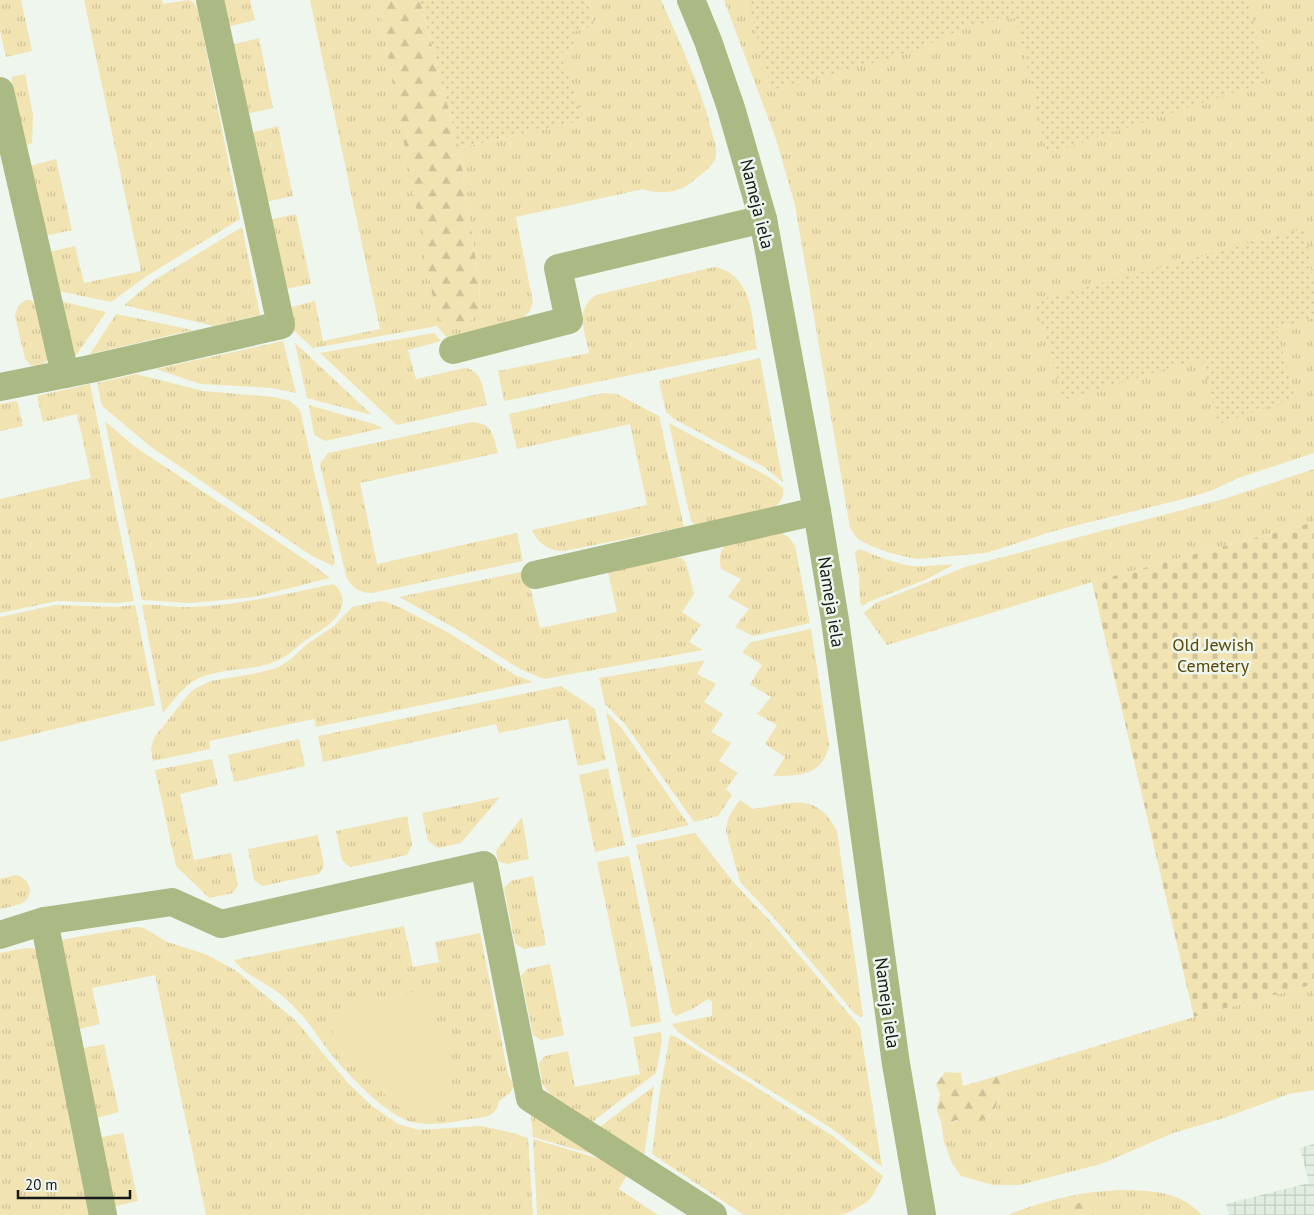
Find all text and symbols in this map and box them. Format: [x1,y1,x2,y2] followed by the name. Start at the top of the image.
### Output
[735,157,780,251] street label: Nameja iela
[813,555,850,649] street label: Nameja iela
[1172,633,1254,677] park label: Old Jewish Cemetery
[870,956,905,1050] street label: Nameja iela
[18,1168,130,1200] scale bar
[25,1175,58,1194] text: 20 m

